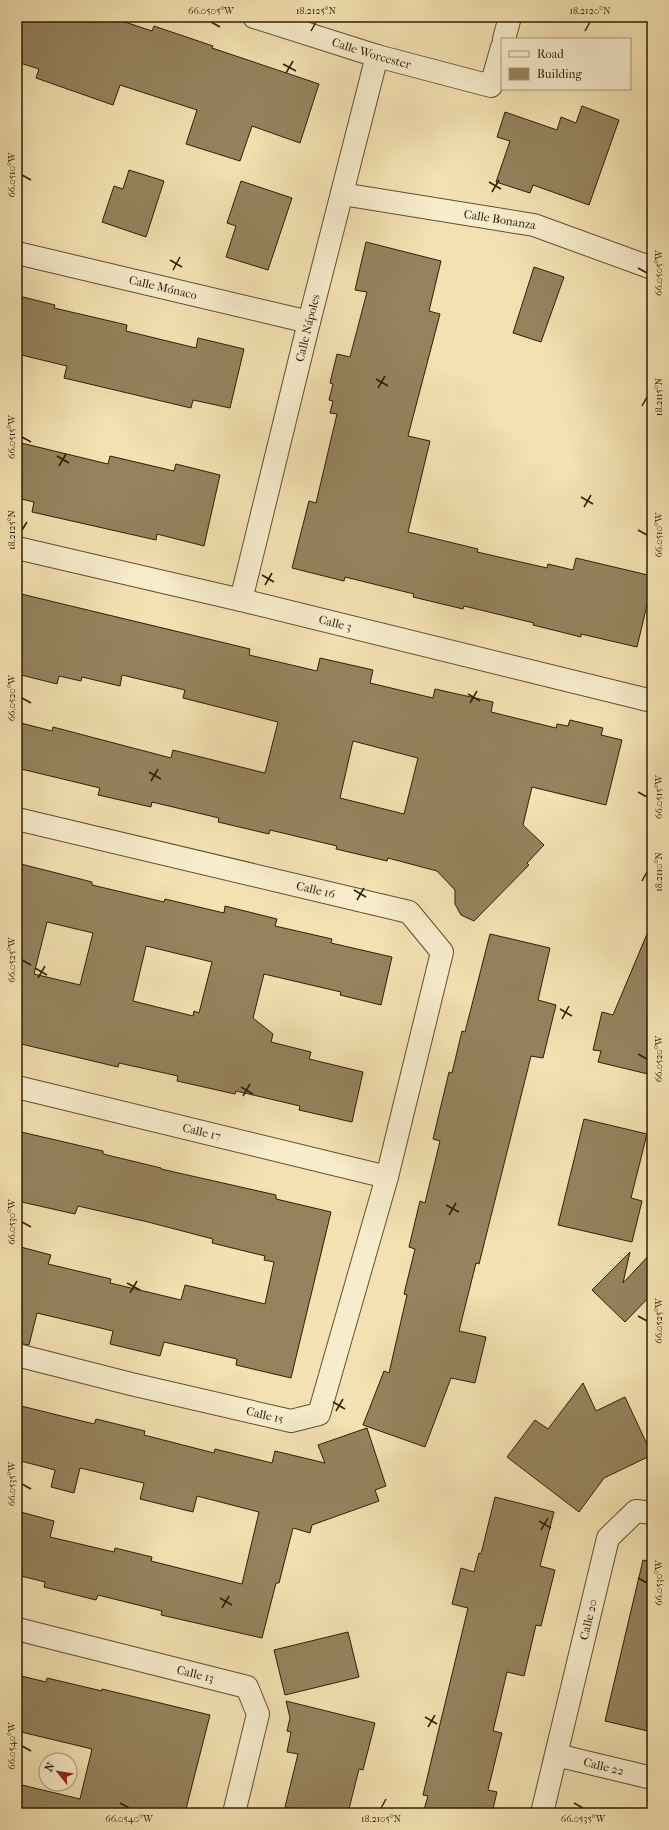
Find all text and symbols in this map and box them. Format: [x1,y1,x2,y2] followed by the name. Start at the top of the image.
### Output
[188,5,235,17] text: 66.0505°W
[296,5,336,17] text: 18.2125°N
[569,5,611,17] text: 18.2120°N
[330,35,413,72] street label: Calle Worcester
[501,38,631,90] legend
[537,47,564,61] text: Road
[537,67,582,81] text: Building
[6,151,18,198] text: 66.0510°W
[463,207,538,232] street label: Calle Bonanza
[653,249,665,296] text: 66.0505°W
[128,273,198,302] street label: Calle Mónaco
[292,292,323,363] street label: Calle Nápoles
[653,377,665,416] text: 18.2115°N
[6,414,18,459] text: 66.0515°W
[6,510,18,550] text: 18.2125°N
[653,511,665,558] text: 66.0510°W
[317,612,353,634] street label: Calle 3
[6,673,18,721] text: 66.0520°W
[653,774,665,819] text: 66.0515°W
[653,852,665,892] text: 18.2110°N
[295,878,337,901] street label: Calle 16
[6,936,18,983] text: 66.0525°W
[653,1034,665,1082] text: 66.0520°W
[181,1121,222,1143] street label: Calle 17
[6,1198,18,1245] text: 66.0530°W
[653,1297,665,1344] text: 66.0525°W
[245,1404,285,1426] street label: Calle 15
[6,1461,18,1506] text: 66.0535°W
[653,1559,665,1606] text: 66.0530°W
[577,1598,600,1641] street label: Calle 20
[175,1663,216,1685] street label: Calle 13
[6,1721,18,1770] text: 66.0540°W
[38,1752,78,1792] north arrow
[582,1755,625,1778] street label: Calle 22
[42,1760,58,1774] text: N
[105,1813,154,1825] text: 66.0540°W
[361,1813,402,1825] text: 18.2105°N
[561,1813,606,1825] text: 66.0535°W

